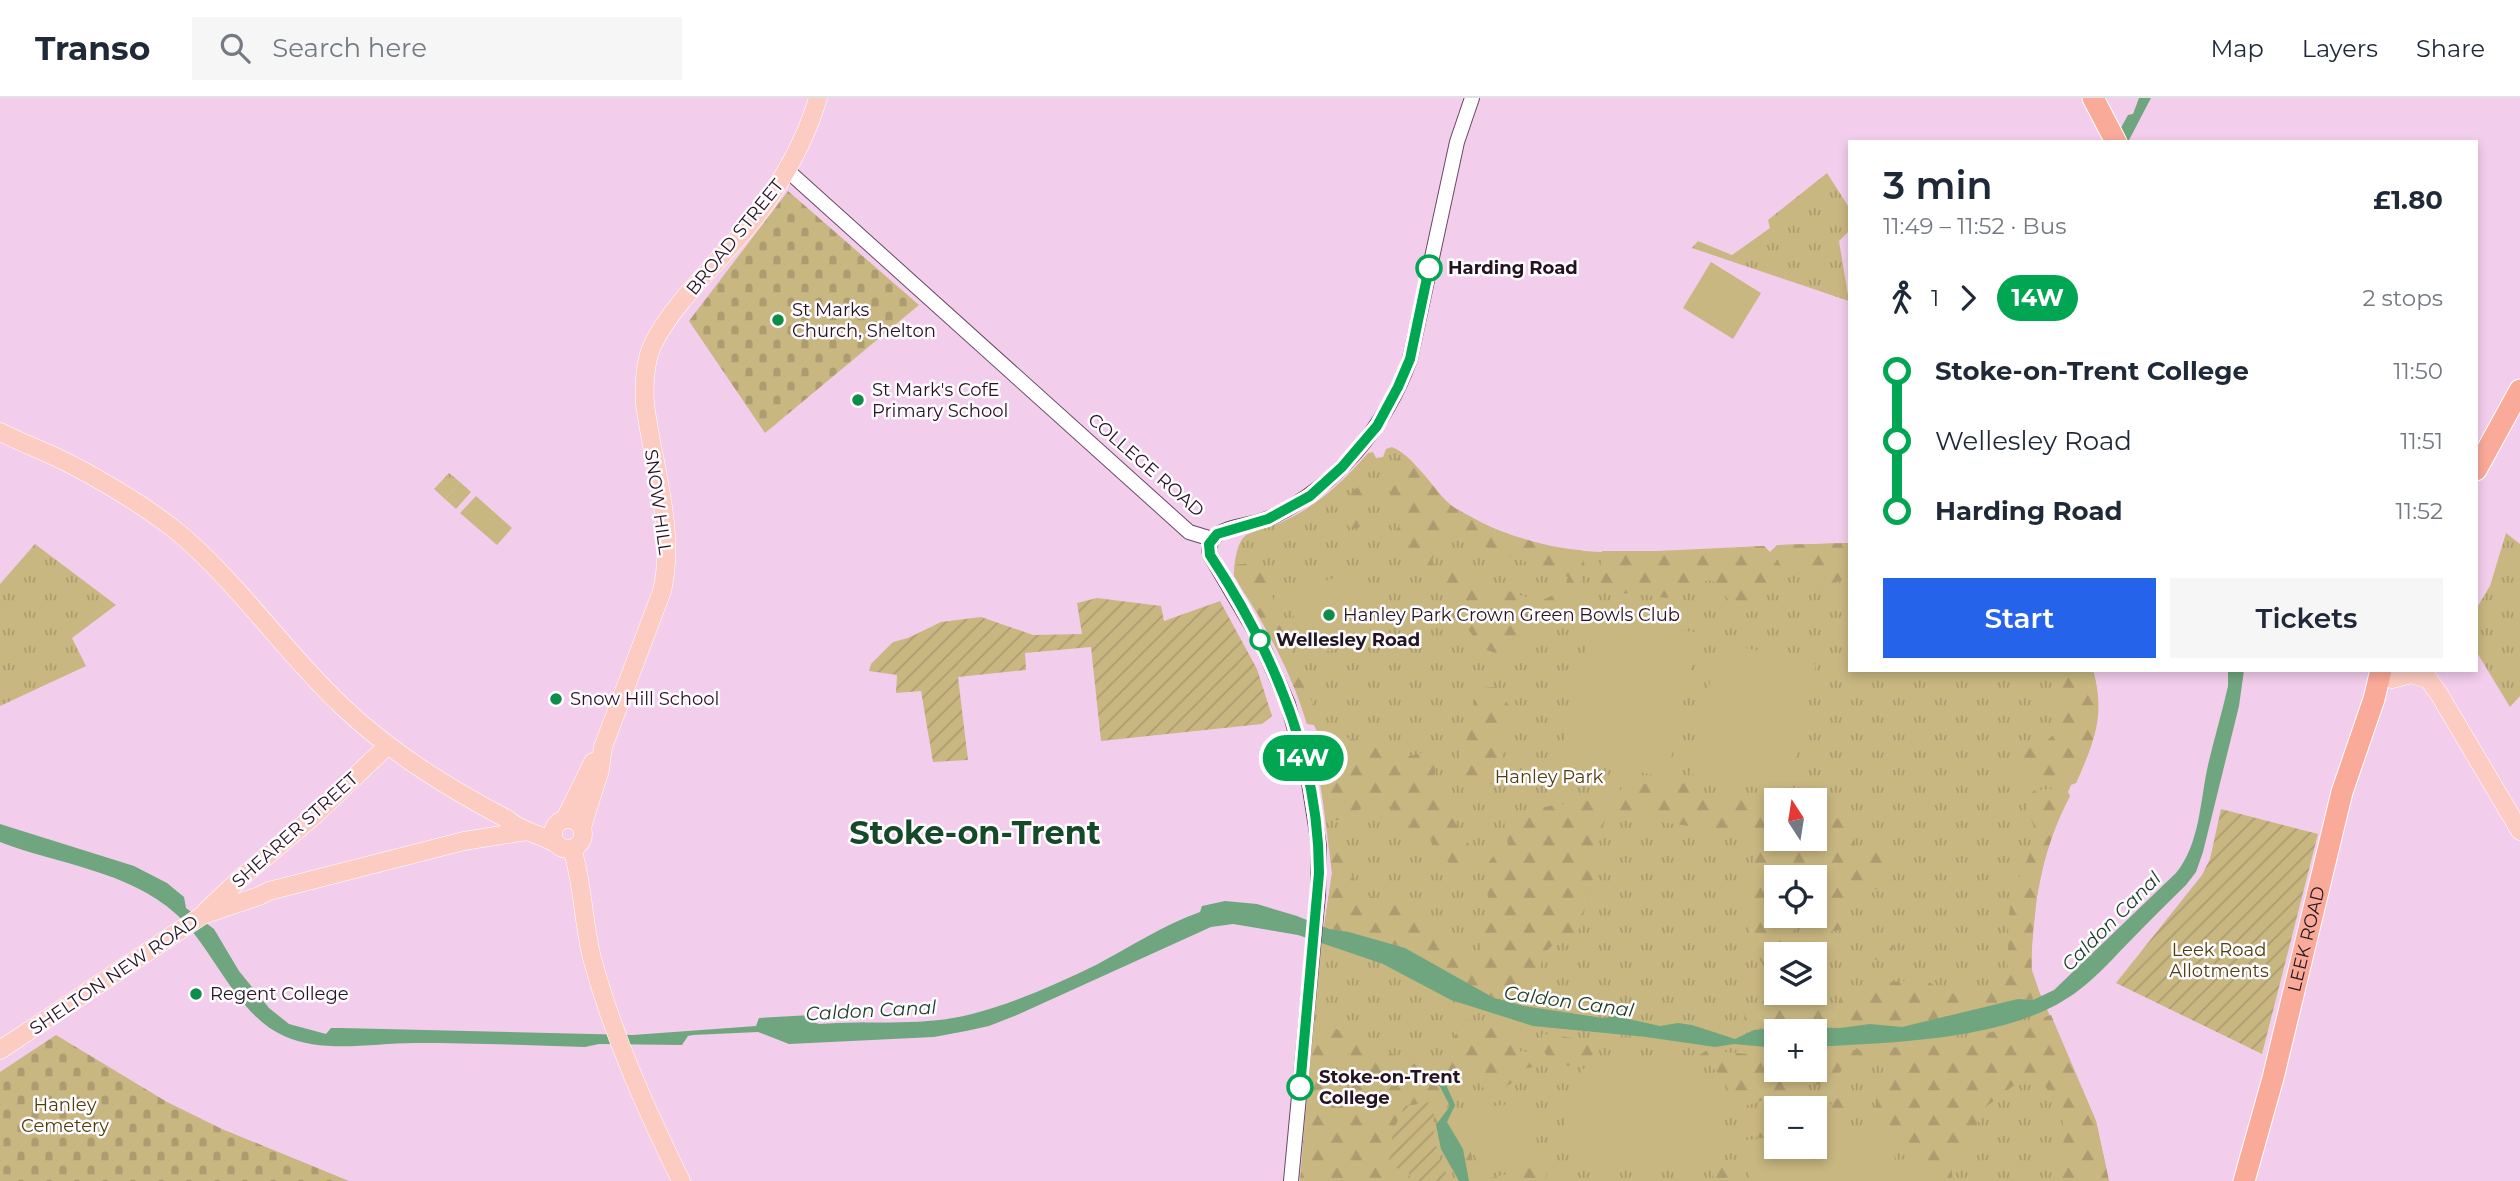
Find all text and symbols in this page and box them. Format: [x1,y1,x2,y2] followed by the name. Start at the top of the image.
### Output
[192,17,682,80] search box
[35,28,150,68] text: Transo
[216,29,254,67] icon: search
[272,32,427,64] text: Search here
[2210,34,2264,63] text: Map
[2302,34,2378,63] text: Layers
[2416,34,2485,63] text: Share
[1883,162,1993,209] text: 3 min
[682,174,789,299] street label: BROAD STREET
[2373,184,2443,216] text: £1.80
[1883,212,2066,240] text: 11:49 – 11:52 · Bus
[1416,255,1442,281] marker: Harding Road
[1448,257,1578,279] place label: Harding Road
[1883,279,1921,317] icon: walk
[1949,279,1987,317] icon: forward
[2011,283,2064,312] text: 14W
[1931,284,1939,312] text: 1
[2363,284,2443,312] text: 2 stops
[792,299,936,342] place label: St Marks Church, Shelton
[770,312,786,328] marker: St Marks Church, Shelton
[1935,355,2249,387] text: Stoke-on-Trent College
[2393,357,2443,385] text: 11:50
[872,379,1008,422] place label: St Mark's CofE Primary School
[850,392,866,408] marker: St Mark's CofE Primary School
[1083,409,1209,521] street label: COLLEGE ROAD
[1935,425,2132,457] text: Wellesley Road
[2400,427,2443,455] text: 11:51
[640,448,676,557] street label: SNOW HILL
[1935,495,2123,527] text: Harding Road
[2396,497,2443,525] text: 11:52
[1883,578,2156,658] button: Start
[2170,578,2443,658] button: Tickets
[1343,604,1680,626] place label: Hanley Park Crown Green Bowls Club
[1321,607,1337,623] marker: Hanley Park Crown Green Bowls Club
[1276,629,1420,651] place label: Wellesley Road
[1250,630,1270,650] marker: Wellesley Road
[570,688,719,710] place label: Snow Hill School
[548,691,564,707] marker: Snow Hill School
[1263,735,1343,781] line badge: 14W
[1277,743,1329,772] text: 14W
[1495,766,1604,788] park label: Hanley Park
[227,767,363,892] street label: SHEARER STREET
[1764,788,1827,850] north arrow
[1764,788,1827,1159] map controls
[849,813,1101,852] district label: Stoke-on-Trent
[1764,865,1827,928] button: locate
[2057,866,2166,976] water label: Caldon Canal
[2283,884,2330,994] street label: LEEK ROAD
[26,910,202,1040] street label: SHELTON NEW ROAD
[2169,939,2269,982] park label: Leek Road Allotments
[1764,942,1827,1005] button: layers
[1503,981,1636,1022] water label: Caldon Canal
[210,983,349,1005] place label: Regent College
[188,986,204,1002] marker: Regent College
[805,996,938,1025] water label: Caldon Canal
[1764,1019,1827,1082] button: +
[1319,1066,1461,1109] place label: Stoke-on-Trent College
[1287,1074,1313,1100] marker: Stoke-on-Trent College
[21,1094,109,1137] park label: Hanley Cemetery
[1764,1096,1827,1159] button: −

